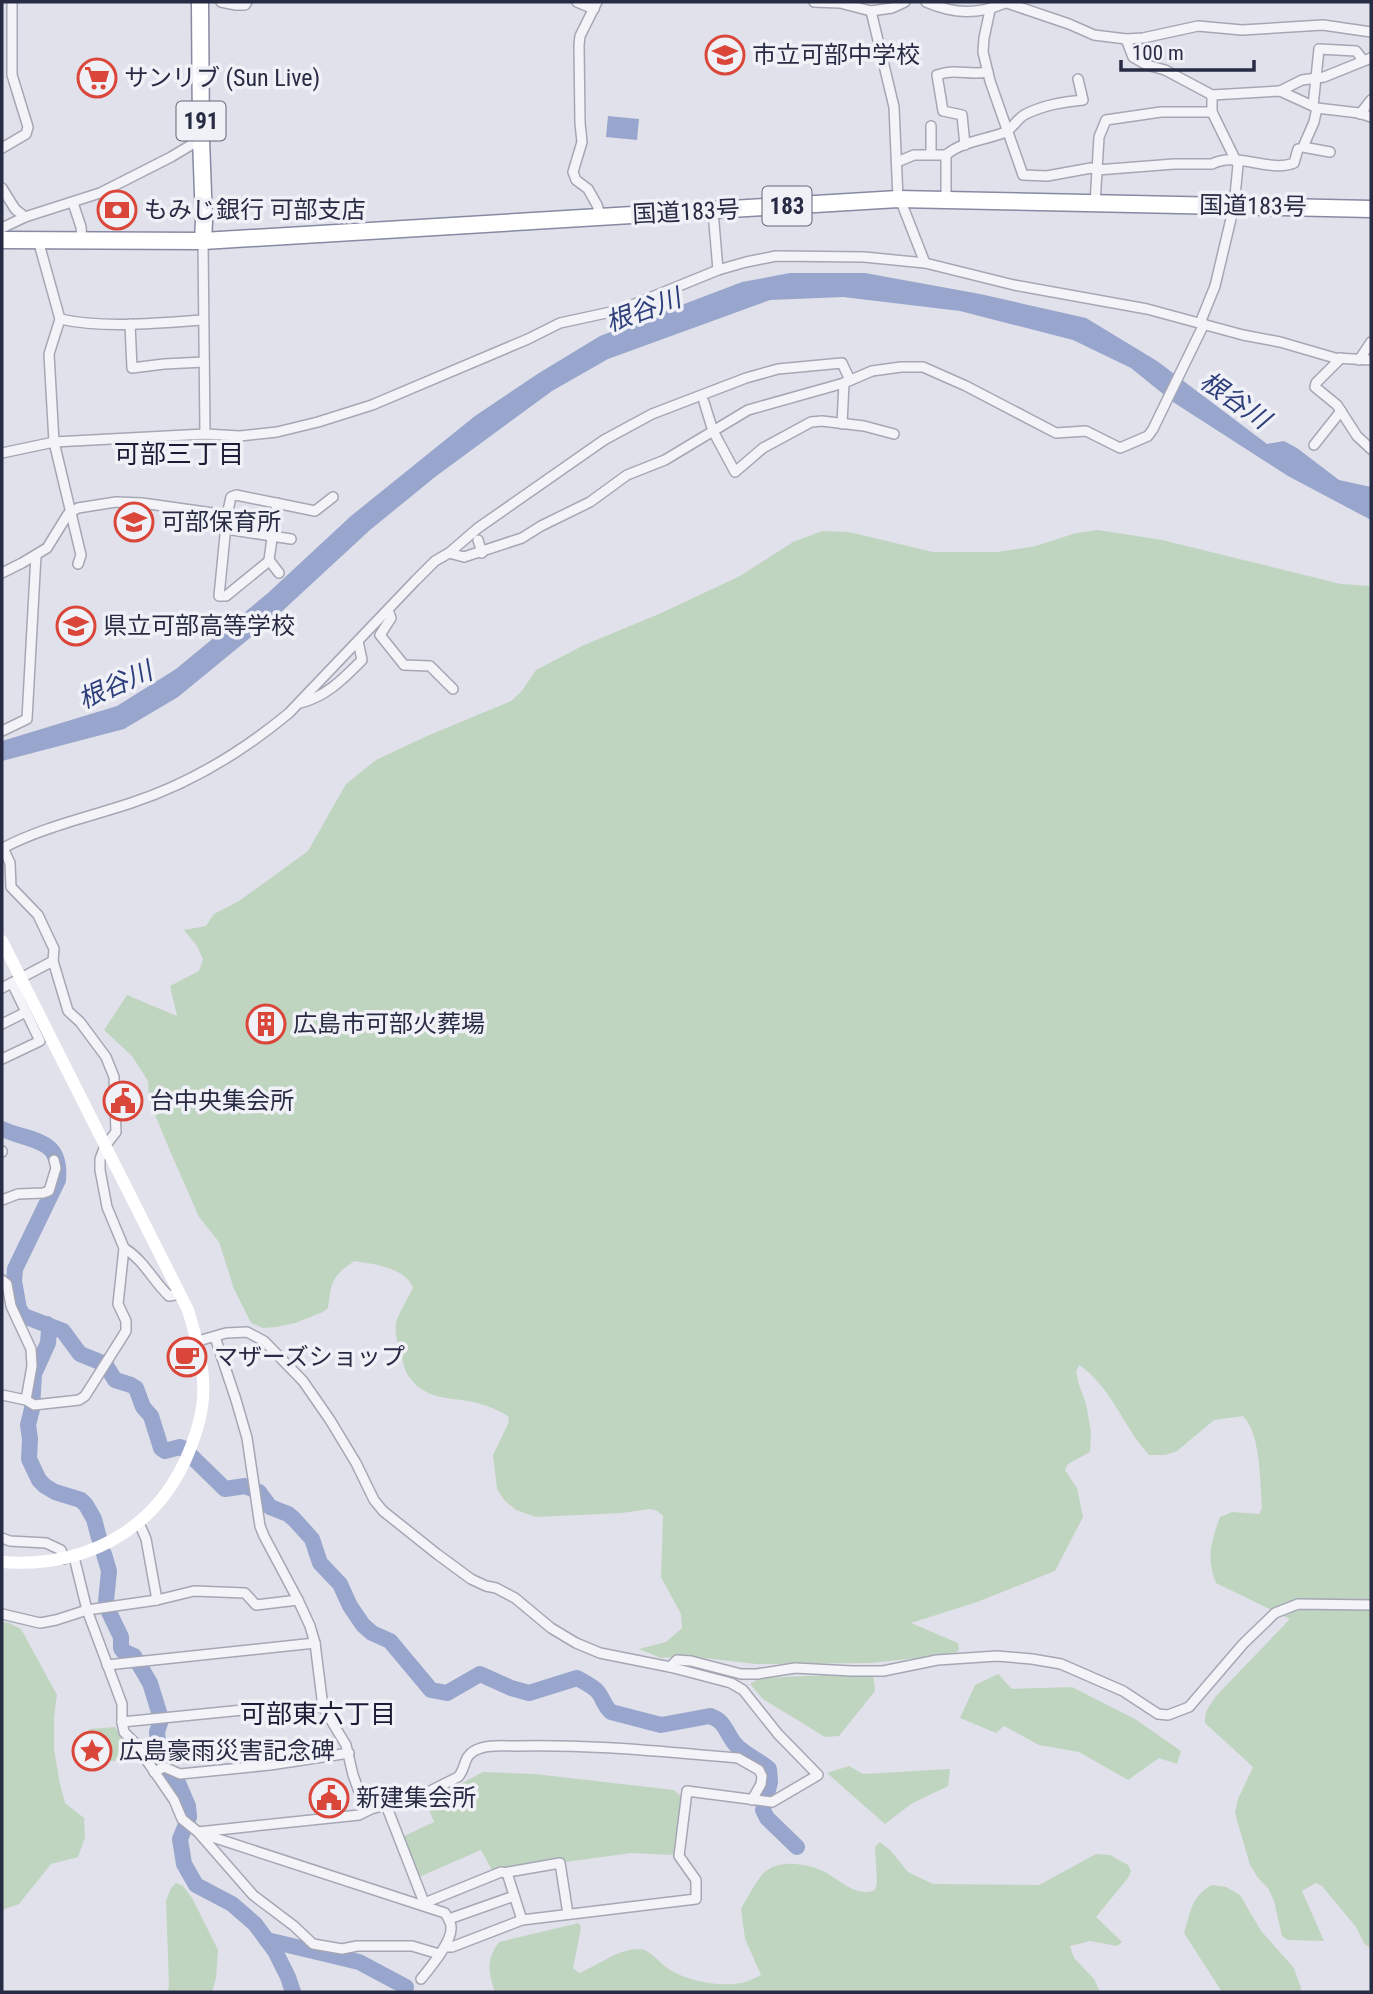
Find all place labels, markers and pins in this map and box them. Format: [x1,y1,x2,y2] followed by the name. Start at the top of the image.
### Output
[704,34,746,76] school or university icon: 市立可部中学校
[752,41,920,69] place label: 市立可部中学校
[76,57,118,99] supermarket icon: サンリブ (Sun Live)
[124,64,320,92] place label: サンリブ (Sun Live)
[96,189,138,231] bank icon: もみじ銀行 可部支店
[144,196,366,224] place label: もみじ銀行 可部支店
[113,501,155,543] school or university icon: 可部保育所
[161,508,281,536] place label: 可部保育所
[55,605,97,647] school or university icon: 県立可部高等学校
[103,612,295,640] place label: 県立可部高等学校
[245,1003,287,1045] building icon: 広島市可部火葬場
[293,1010,485,1038] place label: 広島市可部火葬場
[102,1080,144,1122] public building icon: 台中央集会所
[150,1087,294,1115] place label: 台中央集会所
[166,1336,208,1378] cafe icon: マザーズショップ
[214,1343,405,1371] place label: マザーズショップ
[71,1730,113,1772] place icon: 広島豪雨災害記念碑
[119,1737,335,1765] place label: 広島豪雨災害記念碑
[308,1777,350,1819] public building icon: 新建集会所
[356,1784,476,1812] place label: 新建集会所

